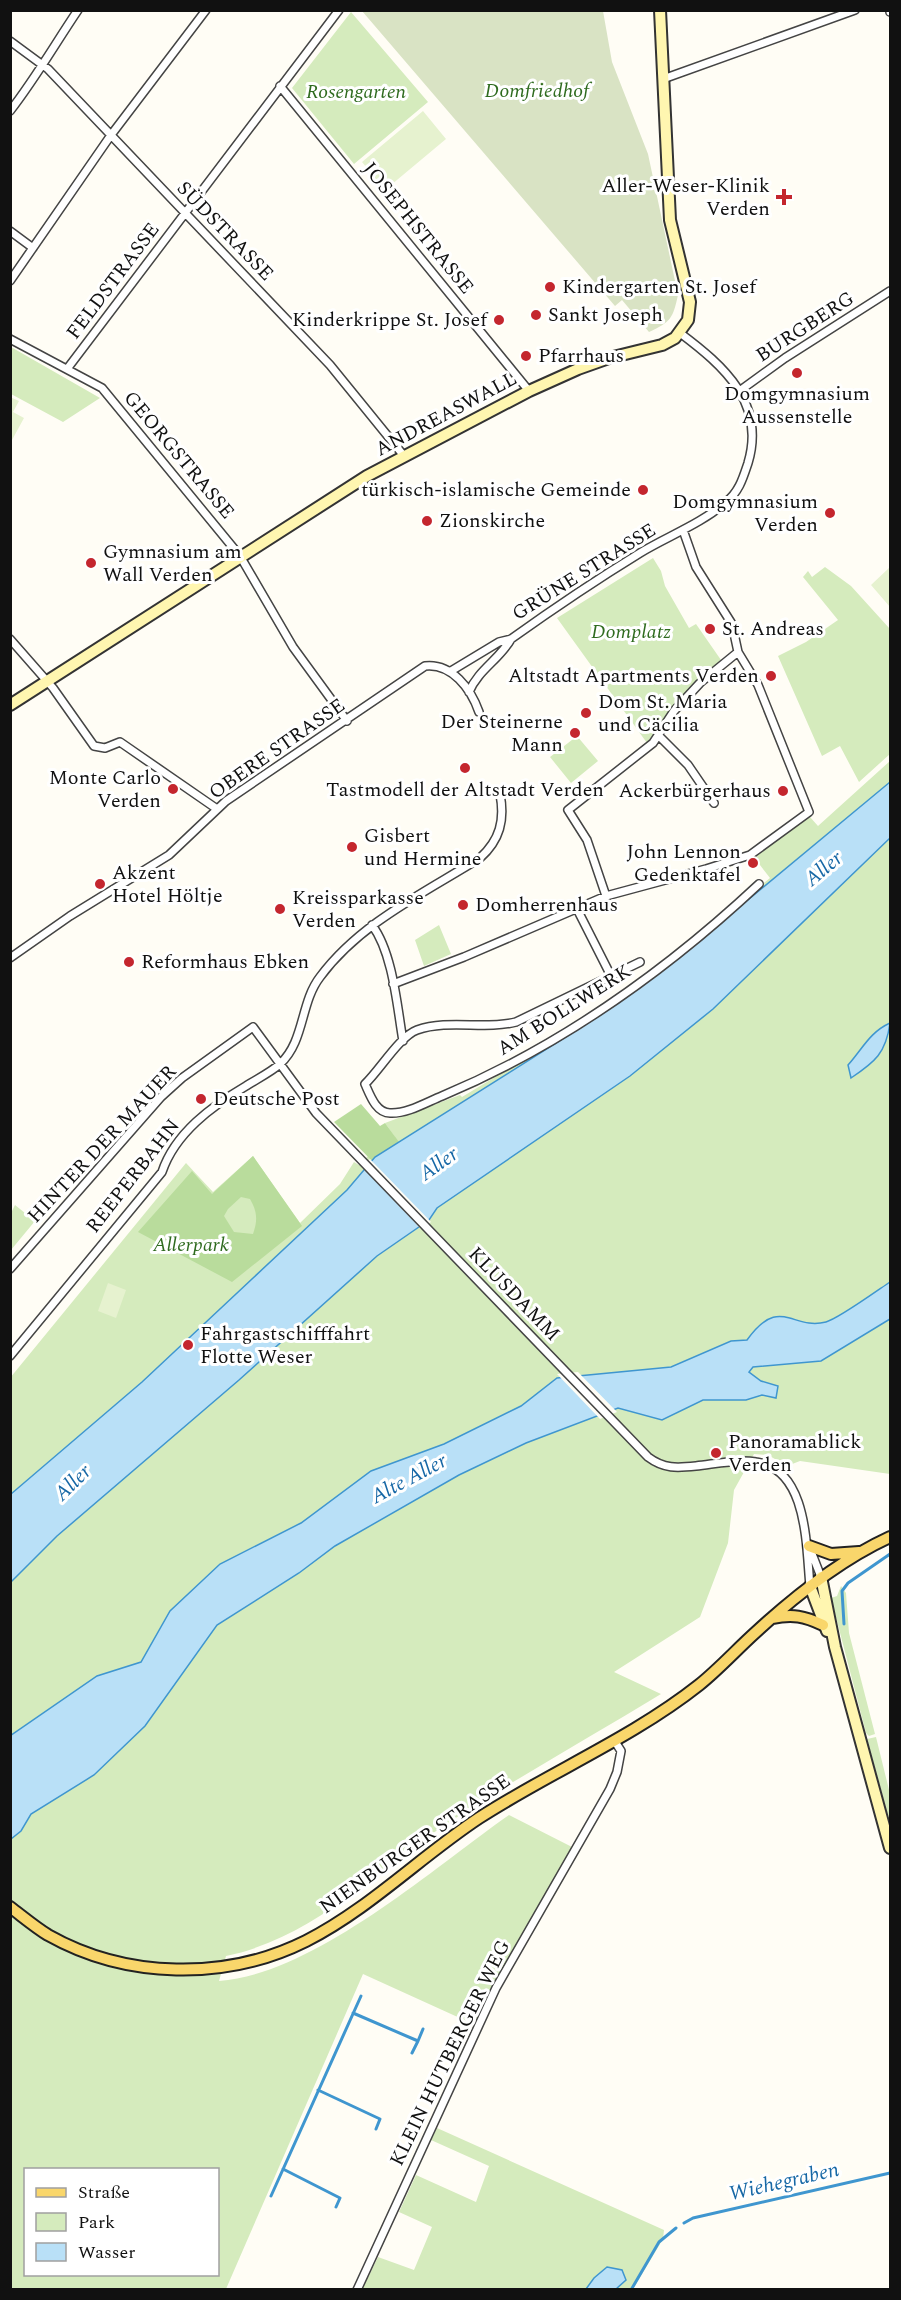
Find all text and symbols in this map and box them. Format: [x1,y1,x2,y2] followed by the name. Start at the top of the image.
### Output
[485,76,593,106] park label: Domfriedhof
[306,77,406,107] park label: Rosengarten
[355,155,481,301] street label: JOSEPHSTRASSE
[601,171,770,224] place label: Aller-Weser-Klinik Verden
[169,174,281,288] street label: SÜDSTRASSE
[775,188,793,206] marker: Aller-Weser-Klinik Verden
[59,216,167,346] street label: FELDSTRASSE
[562,272,758,302] place label: Kindergarten St. Josef
[543,280,557,294] marker: Kindergarten St. Josef
[750,284,860,370] street label: BURGBERG
[548,300,663,330] place label: Sankt Joseph
[292,305,489,335] place label: Kinderkrippe St. Josef
[529,308,543,322] marker: Sankt Joseph
[492,313,506,327] marker: Kinderkrippe St. Josef
[538,341,624,371] place label: Pfarrhaus
[519,349,533,363] marker: Pfarrhaus
[370,364,522,464] street label: ANDREASWALL
[790,366,804,380] marker: Domgymnasium Aussenstelle
[724,379,870,432] place label: Domgymnasium Aussenstelle
[116,384,242,526] street label: GEORGSTRASSE
[361,475,631,505] place label: türkisch-islamische Gemeinde
[636,483,650,497] marker: türkisch-islamische Gemeinde
[672,487,818,540] place label: Domgymnasium Verden
[439,506,545,536] place label: Zionskirche
[823,506,837,520] marker: Domgymnasium Verden
[420,514,434,528] marker: Zionskirche
[506,516,662,628] street label: GRÜNE STRASSE
[103,537,242,590] place label: Gymnasium am Wall Verden
[84,556,98,570] marker: Gymnasium am Wall Verden
[722,614,824,644] place label: St. Andreas
[591,617,671,647] park label: Domplatz
[703,622,717,636] marker: St. Andreas
[508,661,759,691] place label: Altstadt Apartments Verden
[764,669,778,683] marker: Altstadt Apartments Verden
[598,687,728,740] place label: Dom St. Maria und Cäcilia
[203,691,351,807] street label: OBERE STRASSE
[579,706,593,720] marker: Dom St. Maria und Cäcilia
[440,707,563,760] place label: Der Steinerne Mann
[568,726,582,740] marker: Der Steinerne Mann
[458,761,472,775] marker: Tastmodell der Altstadt Verden
[49,763,161,816] place label: Monte Carlo Verden
[326,775,604,805] place label: Tastmodell der Altstadt Verden
[619,776,771,806] place label: Ackerbürgerhaus
[166,782,180,796] marker: Monte Carlo Verden
[776,784,790,798] marker: Ackerbürgerhaus
[364,821,482,874] place label: Gisbert und Hermine
[626,837,741,890] place label: John Lennon Gedenktafel
[345,840,359,854] marker: Gisbert und Hermine
[797,843,851,895] water label: Aller
[746,856,760,870] marker: John Lennon Gedenktafel
[112,858,223,911] place label: Akzent Hotel Höltje
[93,877,107,891] marker: Akzent Hotel Höltje
[292,883,424,936] place label: Kreissparkasse Verden
[475,890,618,920] place label: Domherrenhaus
[456,898,470,912] marker: Domherrenhaus
[273,902,287,916] marker: Kreissparkasse Verden
[141,947,309,977] place label: Reformhaus Ebken
[122,955,136,969] marker: Reformhaus Ebken
[491,956,638,1063] street label: AM BOLLWERK
[20,1057,184,1230] street label: HINTER DER MAUER
[213,1084,340,1114] place label: Deutsche Post
[194,1092,208,1106] marker: Deutsche Post
[79,1112,187,1240] street label: REEPERBAHN
[412,1138,466,1190] water label: Aller
[152,1230,230,1260] park label: Allerpark
[461,1240,567,1348] street label: KLUSDAMM
[200,1319,370,1372] place label: Fahrgastschifffahrt Flotte Weser
[181,1338,195,1352] marker: Fahrgastschifffahrt Flotte Weser
[728,1427,861,1480] place label: Panoramablick Verden
[364,1445,454,1513] water label: Alte Aller
[709,1446,723,1460] marker: Panoramablick Verden
[46,1456,100,1510] water label: Aller
[313,1766,517,1922] street label: NIENBURGER STRASSE
[382,1935,518,2171] street label: KLEIN HUTBERGER WEG
[726,2154,842,2210] water label: Wiehegraben
[24,2168,219,2276] legend
[78,2179,130,2206] text: Straße
[78,2209,115,2236] text: Park
[78,2239,135,2266] text: Wasser

